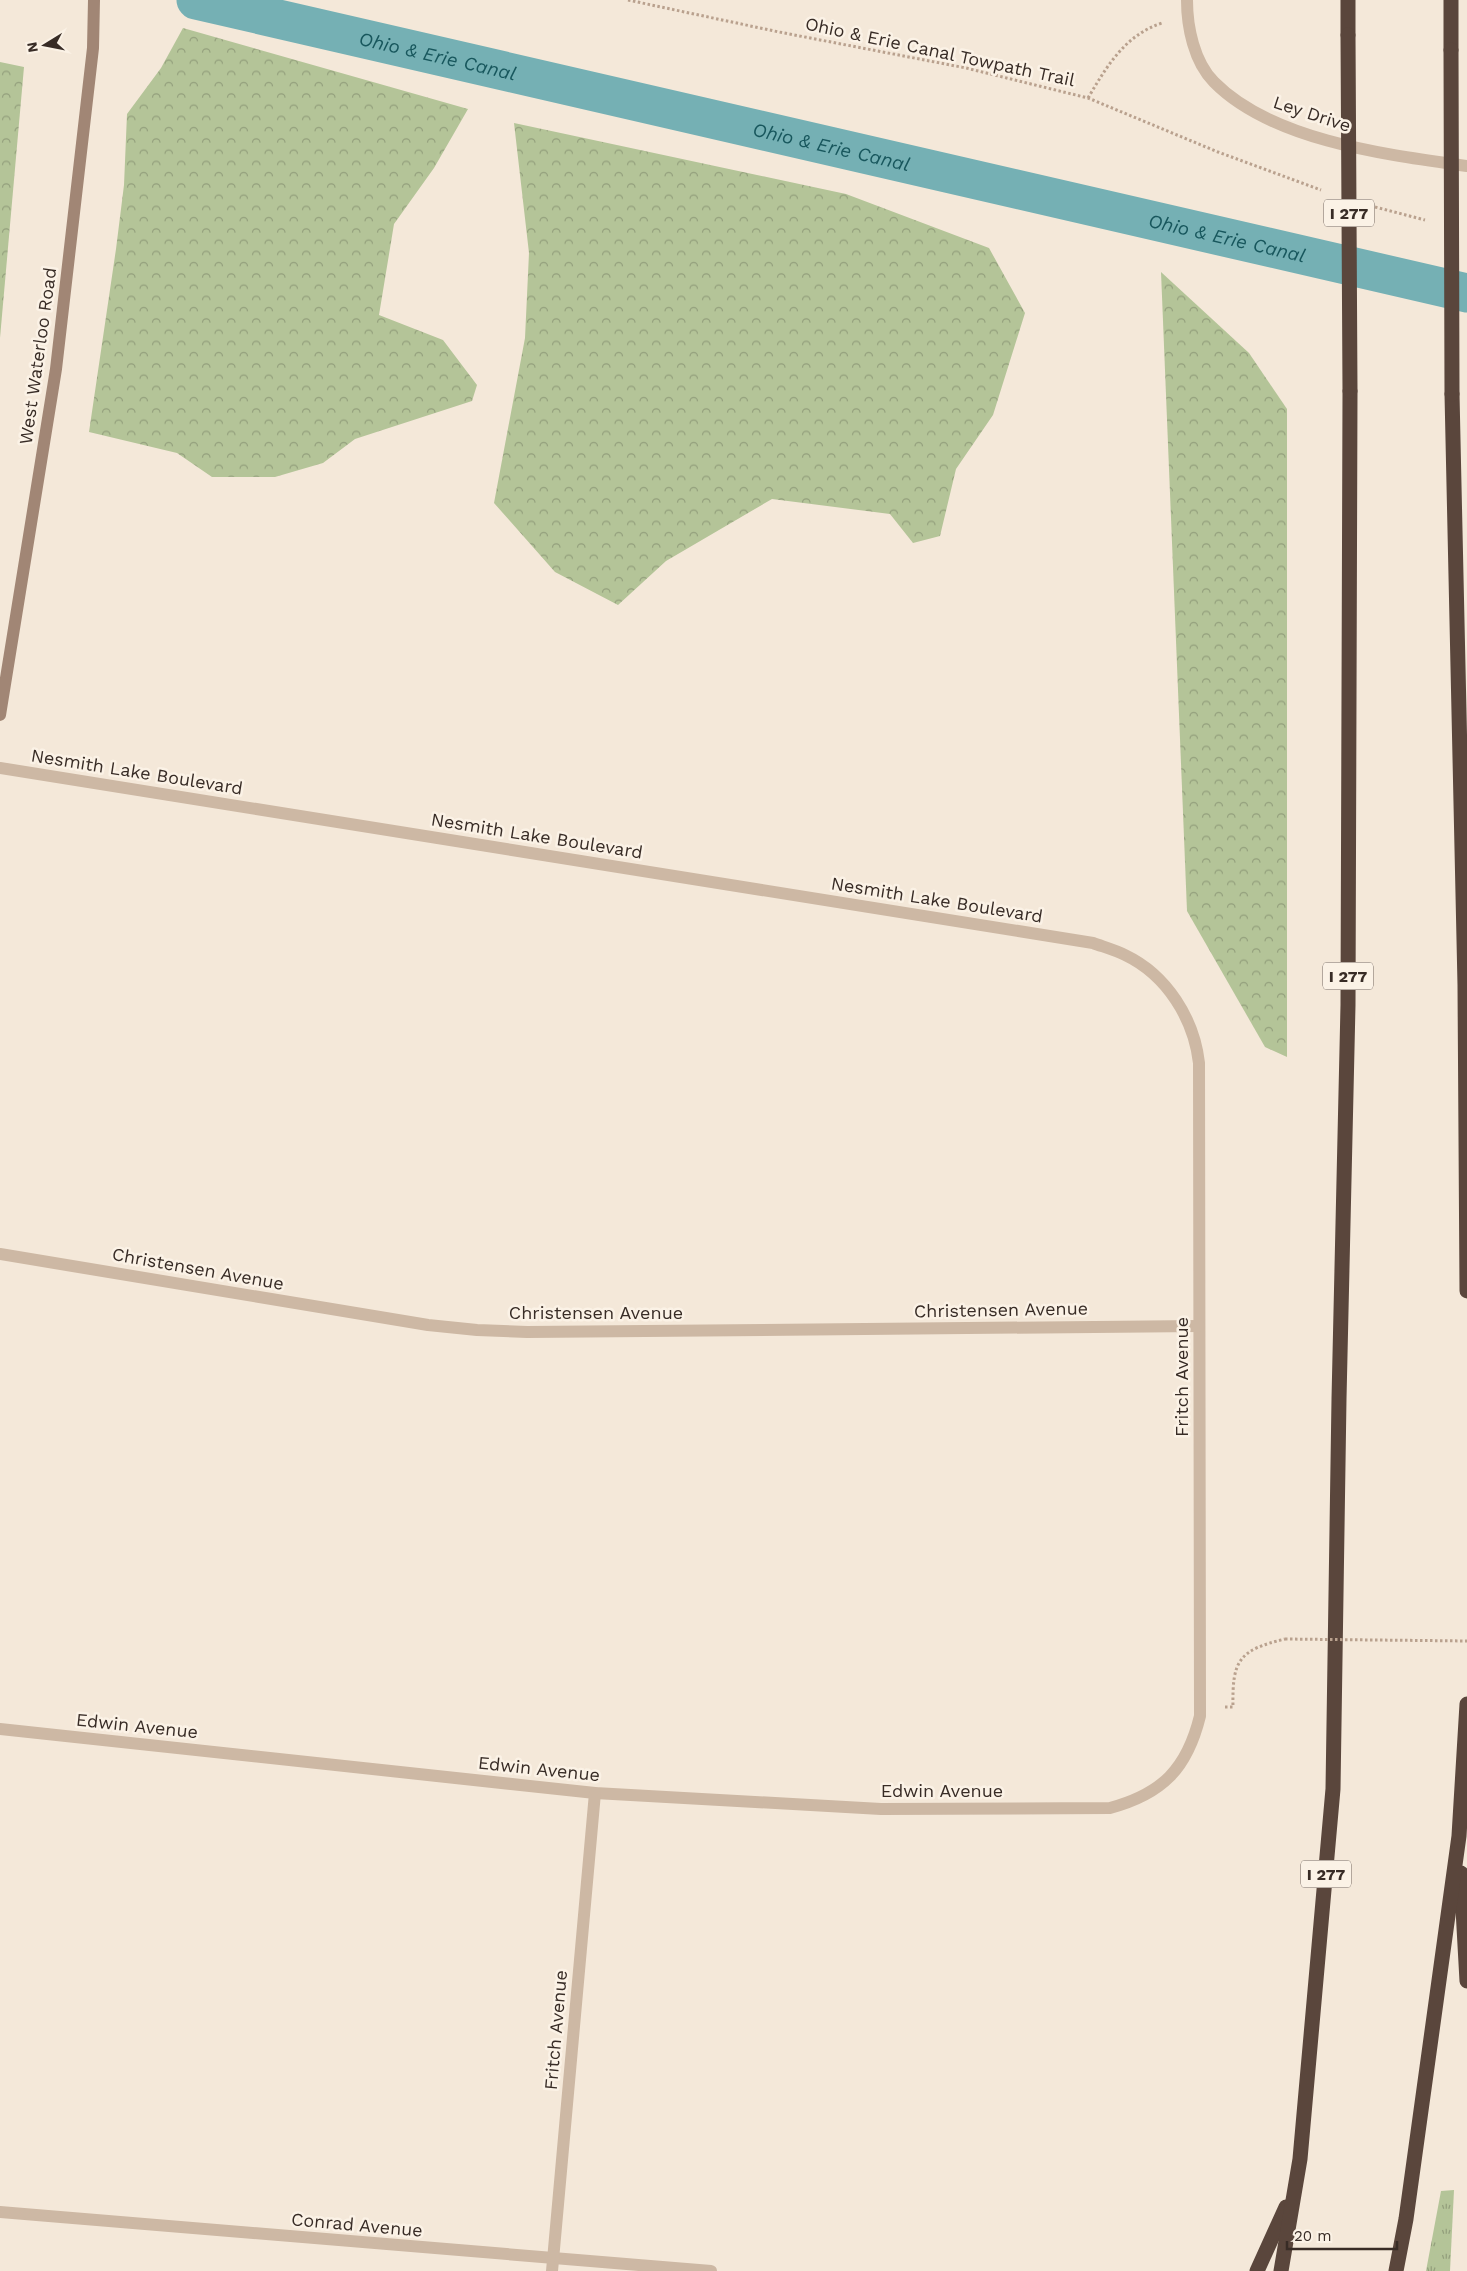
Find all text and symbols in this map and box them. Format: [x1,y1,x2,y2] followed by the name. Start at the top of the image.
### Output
[803,13,1077,90] street label: Ohio & Erie Canal Towpath Trail
[20,20,70,70] north arrow
[357,27,519,85] water label: Ohio & Erie Canal
[23,41,41,54] text: N
[1271,91,1354,136] street label: Ley Drive
[750,118,912,176] water label: Ohio & Erie Canal
[1324,200,1374,227] road number: I 277
[1146,209,1308,267] water label: Ohio & Erie Canal
[15,266,60,446] street label: West Waterloo Road
[30,744,244,799] street label: Nesmith Lake Boulevard
[430,808,644,863] street label: Nesmith Lake Boulevard
[830,872,1044,927] street label: Nesmith Lake Boulevard
[1323,962,1373,989] road number: I 277
[110,1243,286,1294] street label: Christensen Avenue
[914,1297,1088,1322] street label: Christensen Avenue
[509,1302,683,1323] street label: Christensen Avenue
[1171,1317,1192,1437] street label: Fritch Avenue
[75,1709,199,1742] street label: Edwin Avenue
[477,1752,601,1785] street label: Edwin Avenue
[881,1780,1003,1801] street label: Edwin Avenue
[1301,1860,1351,1888] road number: I 277
[540,1969,571,2091] street label: Fritch Avenue
[290,2208,424,2241] street label: Conrad Avenue
[1287,2218,1397,2250] scale bar
[1294,2227,1332,2245] text: 20 m

